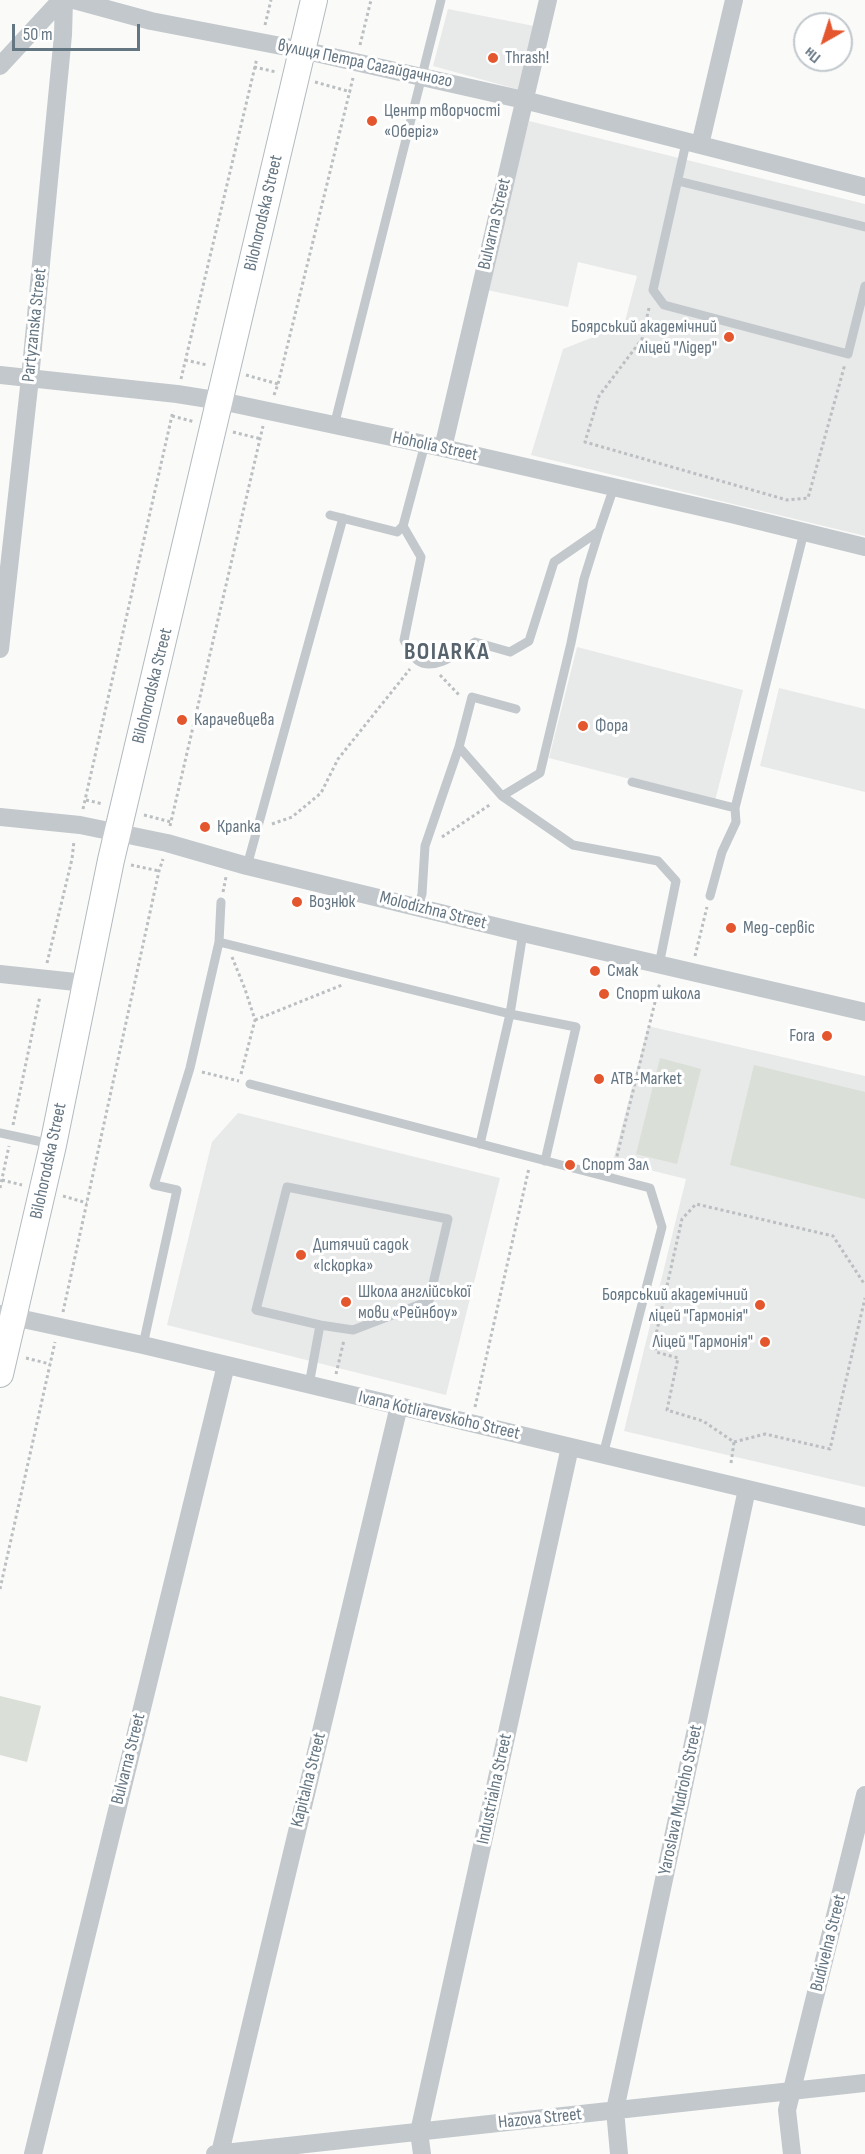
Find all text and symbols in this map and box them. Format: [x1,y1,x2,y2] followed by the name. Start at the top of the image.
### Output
[15,12,142,50] scale bar
[793,12,853,72] north arrow
[23,24,53,45] text: 50 m
[276,35,454,93] street label: вулиця Петра Сагайдачного
[801,43,825,67] text: Пн
[505,47,549,69] place label: Thrash!
[486,51,500,65] marker: Thrash!
[384,100,500,142] place label: Центр творчості «Оберіг»
[365,114,379,128] marker: Центр творчості «Оберіг»
[240,153,288,273] street label: Bilohorodska Street
[474,176,516,272] street label: Bulvarna Street
[18,267,52,383] street label: Partyzanska Street
[571,316,717,358] place label: Боярський академічний ліцей "Лідер"
[722,330,736,344] marker: Боярський академічний ліцей "Лідер"
[390,427,480,467] street label: Hoholia Street
[128,626,178,746] street label: Bilohorodska Street
[404,639,490,667] district label: BOIARKA
[194,709,274,731] place label: Карачевцева
[175,713,189,727] marker: Карачевцева
[595,715,628,737] place label: Фора
[576,719,590,733] marker: Фора
[217,816,261,838] place label: Крапка
[198,820,212,834] marker: Крапка
[377,887,489,935] street label: Molodizhna Street
[309,891,355,913] place label: Вознюк
[290,895,304,909] marker: Вознюк
[743,917,815,939] place label: Мед-сервіс
[724,921,738,935] marker: Мед-сервіс
[607,960,638,982] place label: Смак
[588,964,602,978] marker: Смак
[616,983,701,1005] place label: Спорт школа
[597,987,611,1001] marker: Спорт школа
[789,1025,815,1047] place label: Fora
[820,1029,834,1043] marker: Fora
[611,1068,682,1090] place label: ATB-Market
[592,1072,606,1086] marker: ATB-Market
[26,1101,72,1221] street label: Bilohorodska Street
[582,1154,649,1176] place label: Спорт Зал
[563,1158,577,1172] marker: Спорт Зал
[313,1234,408,1276] place label: Дитячий садок «Іскорка»
[294,1248,308,1262] marker: Дитячий садок «Іскорка»
[358,1281,471,1324] place label: Школа англійської мови «Рейнбоу»
[602,1284,748,1326] place label: Боярський академічний ліцей "Гармонія"
[339,1295,353,1309] marker: Школа англійської мови «Рейнбоу»
[753,1298,767,1312] marker: Боярський академічний ліцей "Гармонія"
[652,1331,753,1353] place label: Ліцей "Гармонія"
[758,1335,772,1349] marker: Ліцей "Гармонія"
[356,1387,522,1445] street label: Ivana Kotliarevskoho Street
[107,1711,151,1807] street label: Bulvarna Street
[655,1723,707,1877] street label: Yaroslava Mudroho Street
[287,1730,331,1830] street label: Kapitalna Street
[473,1732,517,1846] street label: Industrialna Street
[807,1892,851,1994] street label: Budivelna Street
[497,2104,583,2134] street label: Hazova Street

